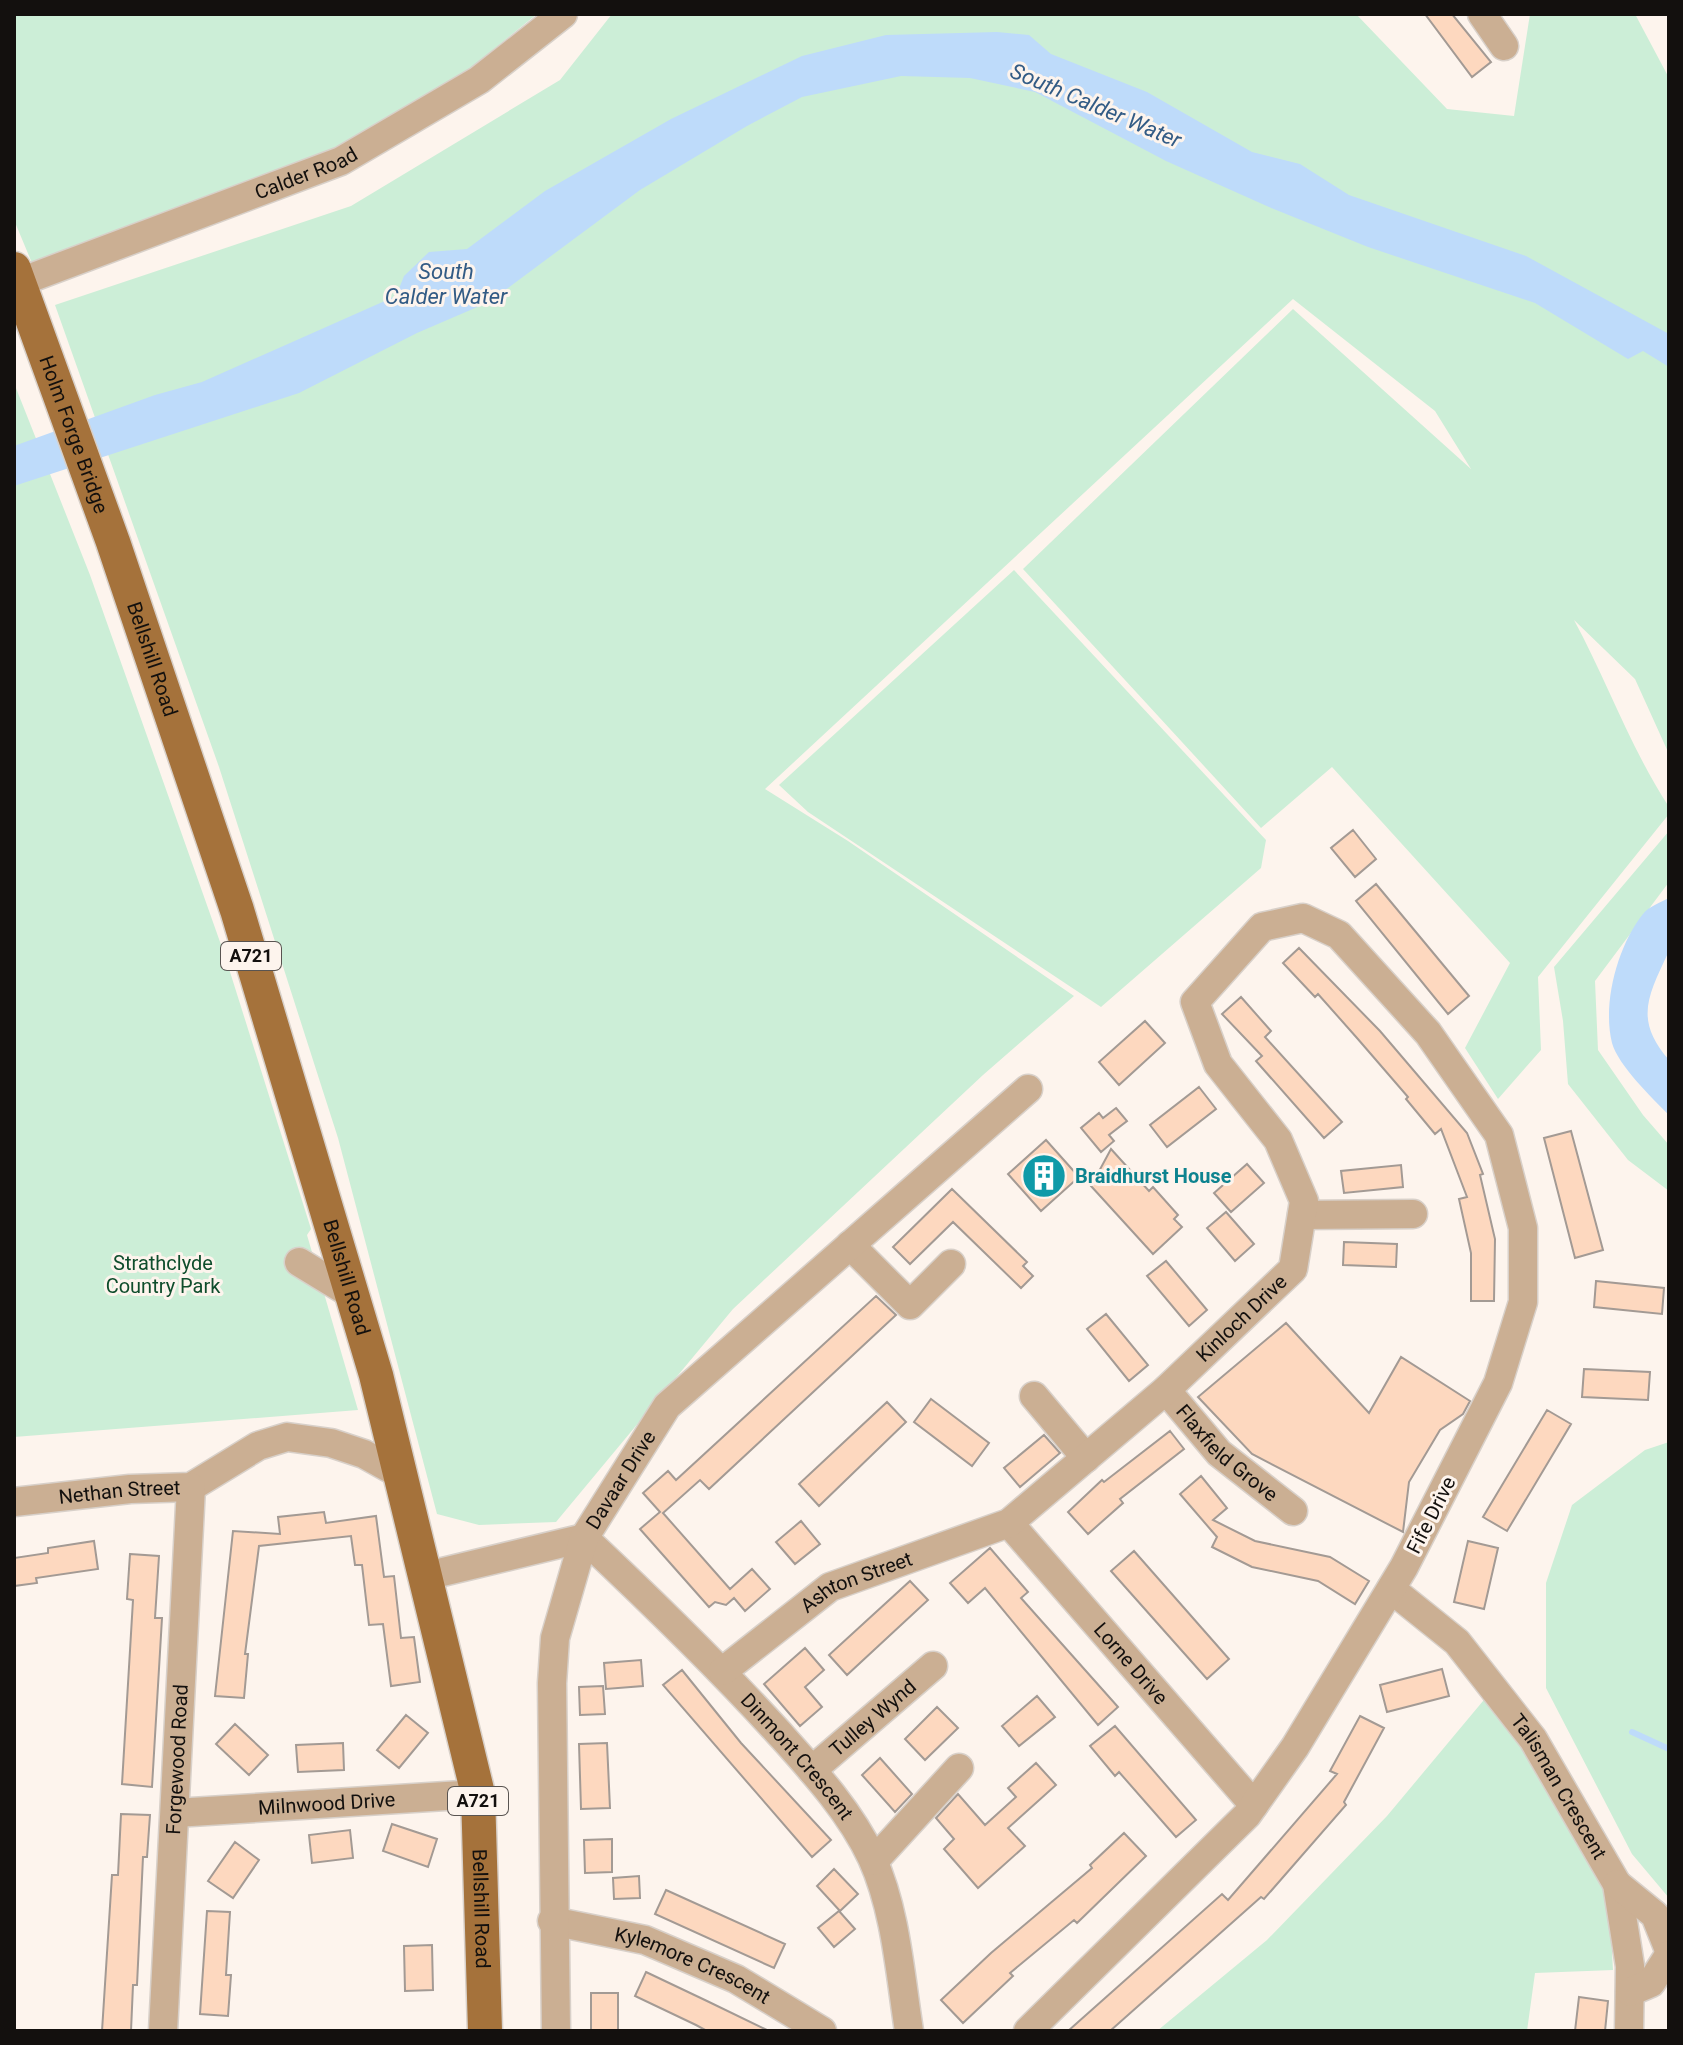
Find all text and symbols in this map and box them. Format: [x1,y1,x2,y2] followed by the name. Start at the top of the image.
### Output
[1007,58,1186,153] water label: South Calder Water
[251,142,362,204] street label: Calder Road
[385,259,508,309] water label: South Calder Water
[34,352,114,517] street label: Holm Forge Bridge
[122,599,183,720] street label: Bellshill Road
[221,942,281,970] road number: A721
[1020,1152,1068,1200] building icon: Braidhurst House
[1075,1164,1232,1188] place label: Braidhurst House
[318,1216,375,1338] street label: Bellshill Road
[106,1251,221,1298] park label: Strathclyde Country Park
[1191,1269,1292,1367] street label: Kinloch Drive
[1171,1399,1283,1506] street label: Flaxfield Grove
[581,1426,661,1534] street label: Davaar Drive
[1401,1473,1461,1557] street label: Fife Drive
[57,1475,181,1509] street label: Nethan Street
[795,1547,915,1618] street label: Ashton Street
[1089,1618,1173,1709] street label: Lorne Drive
[825,1674,921,1762] street label: Tulley Wynd
[161,1683,193,1835] street label: Forgewood Road
[736,1688,859,1824] street label: Dinmont Crescent
[1506,1709,1612,1863] street label: Talisman Crescent
[257,1787,396,1820] street label: Milnwood Drive
[448,1787,508,1815] road number: A721
[468,1848,495,1969] street label: Bellshill Road
[613,1922,775,2009] street label: Kylemore Crescent

